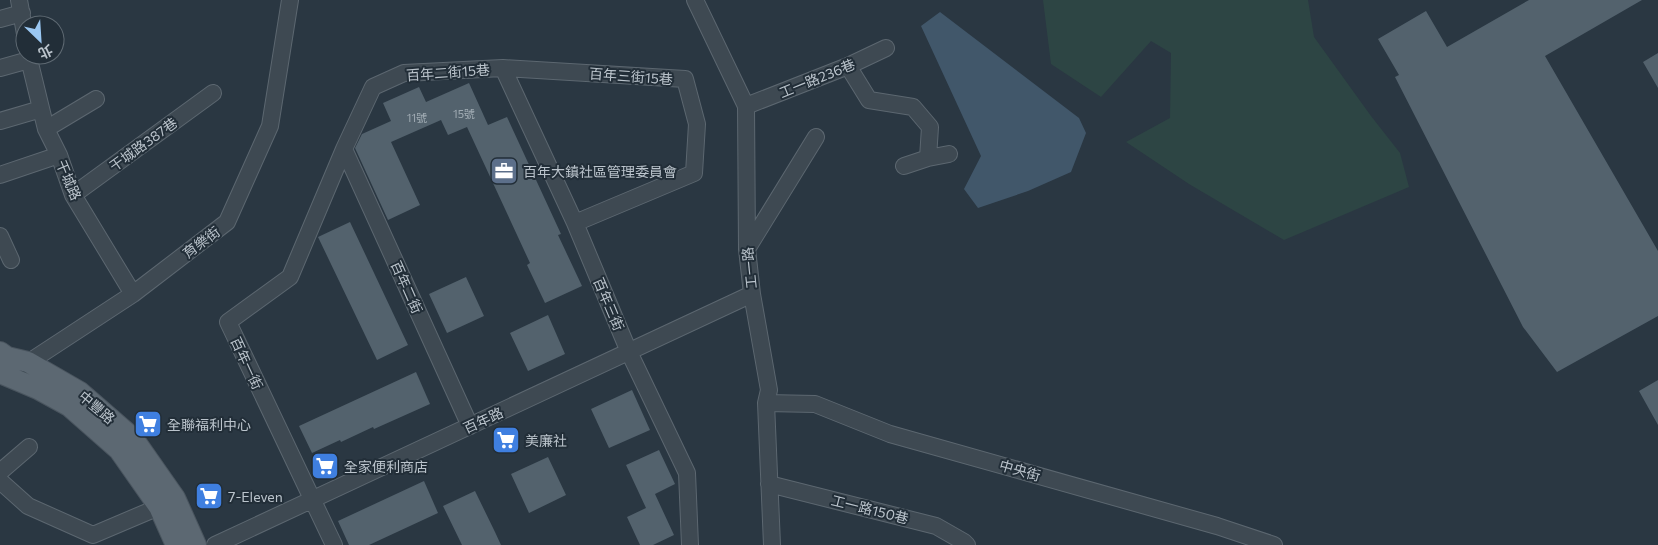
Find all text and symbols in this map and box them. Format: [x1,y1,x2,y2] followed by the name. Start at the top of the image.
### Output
[15,15,65,65] north arrow
[36,42,56,63] text: 北
[777,55,857,101] street label: 工一路236巷
[405,61,491,83] street label: 百年二街15巷
[588,65,674,87] street label: 百年三街15巷
[453,107,475,120] house number: 15號
[407,111,427,124] house number: 11號
[106,114,180,174] street label: 干城路387巷
[489,156,519,186] office icon: 百年大鎮社區管理委員會
[53,157,85,203] street label: 干城路
[523,163,677,180] place label: 百年大鎮社區管理委員會
[179,223,223,261] street label: 育樂街
[738,246,760,290] street label: 工一路
[388,258,426,316] street label: 百年二街
[590,275,628,333] street label: 百年三街
[227,334,267,392] street label: 百年一街
[75,387,119,427] street label: 中豐路
[460,403,506,437] street label: 百年路
[133,409,163,439] supermarket icon: 全聯福利中心
[167,416,251,433] place label: 全聯福利中心
[491,425,521,455] supermarket icon: 美廉社
[525,432,567,449] place label: 美廉社
[310,451,340,481] supermarket icon: 全家便利商店
[997,456,1043,484] street label: 中央街
[344,458,428,475] place label: 全家便利商店
[194,481,224,511] supermarket icon: 7-Eleven
[228,488,283,505] place label: 7-Eleven
[830,491,910,527] street label: 工一路150巷

